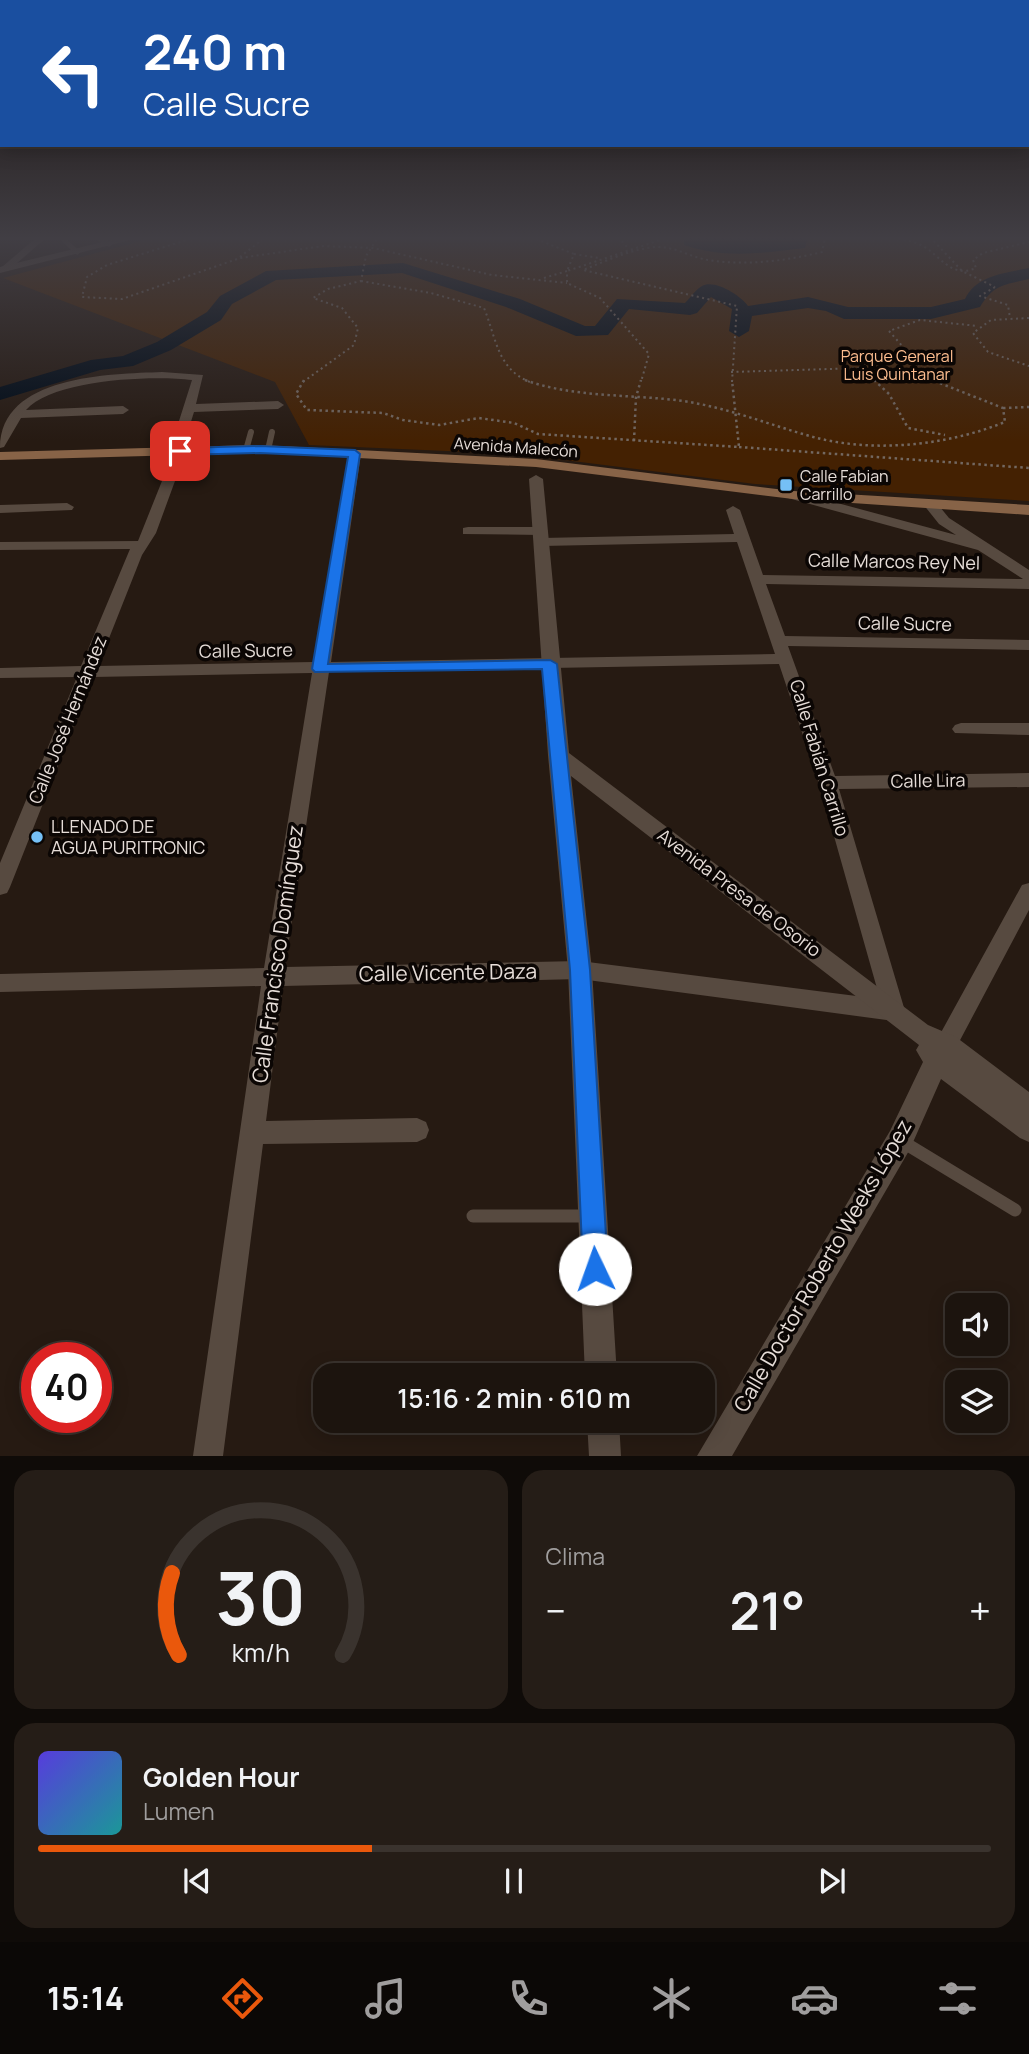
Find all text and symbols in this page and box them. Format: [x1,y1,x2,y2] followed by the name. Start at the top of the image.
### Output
[143,18,287,85] text: 240 m
[28,28,119,119] icon: left
[143,82,310,126] text: Calle Sucre
[841,345,953,385] park label: Parque General Luis Quintanar
[150,421,210,481] pin
[161,432,199,470] icon: arrive
[453,432,579,462] street label: Avenida Malecón
[800,465,889,505] place label: Calle Fabian Carrillo
[778,477,794,493] marker: Calle Fabian Carrillo
[808,548,980,574] street label: Calle Marcos Rey Nel
[858,610,952,636] street label: Calle Sucre
[22,632,112,807] street label: Calle José Hernández
[199,637,293,663] street label: Calle Sucre
[785,677,855,839] street label: Calle Fabián Carrillo
[890,767,966,793] street label: Calle Lira
[51,814,206,859] place label: LLENADO DE AGUA PURITRONIC
[245,823,309,1085] street label: Calle Francisco Domínguez
[653,823,826,962] street label: Avenida Presa de Osorio
[29,829,45,845] marker: LLENADO DE AGUA PURITRONIC
[359,956,537,988] street label: Calle Vicente Daza
[727,1114,918,1417] street label: Calle Doctor Roberto Weeks López
[558,1232,632,1306] position arrow
[945,1293,1008,1433] map controls
[945,1293,1008,1356] button: sound
[21,1342,112,1433] speed limit sign: 40
[945,1370,1008,1433] button: layers
[397,1380,631,1416] text: 15:16 · 2 min · 610 m
[546,1540,605,1572] text: Clima
[216,1548,306,1648] text: 30
[730,1575,805,1646] text: 21°
[546,1584,566,1636] text: −
[969,1584,991,1636] text: +
[232,1635,290,1670] text: km/h
[143,1759,300,1795] text: Golden Hour
[143,1795,215,1827] text: Lumen
[178,1862,216,1900] icon: previous
[495,1862,533,1900] icon: pause
[813,1862,851,1900] icon: next
[218,1974,267,2023] icon: directions
[361,1974,410,2023] icon: music
[504,1974,553,2023] icon: phone
[647,1974,696,2023] icon: climate
[790,1974,839,2023] icon: car
[933,1974,982,2023] icon: filters
[47,1976,124,2020] text: 15:14

